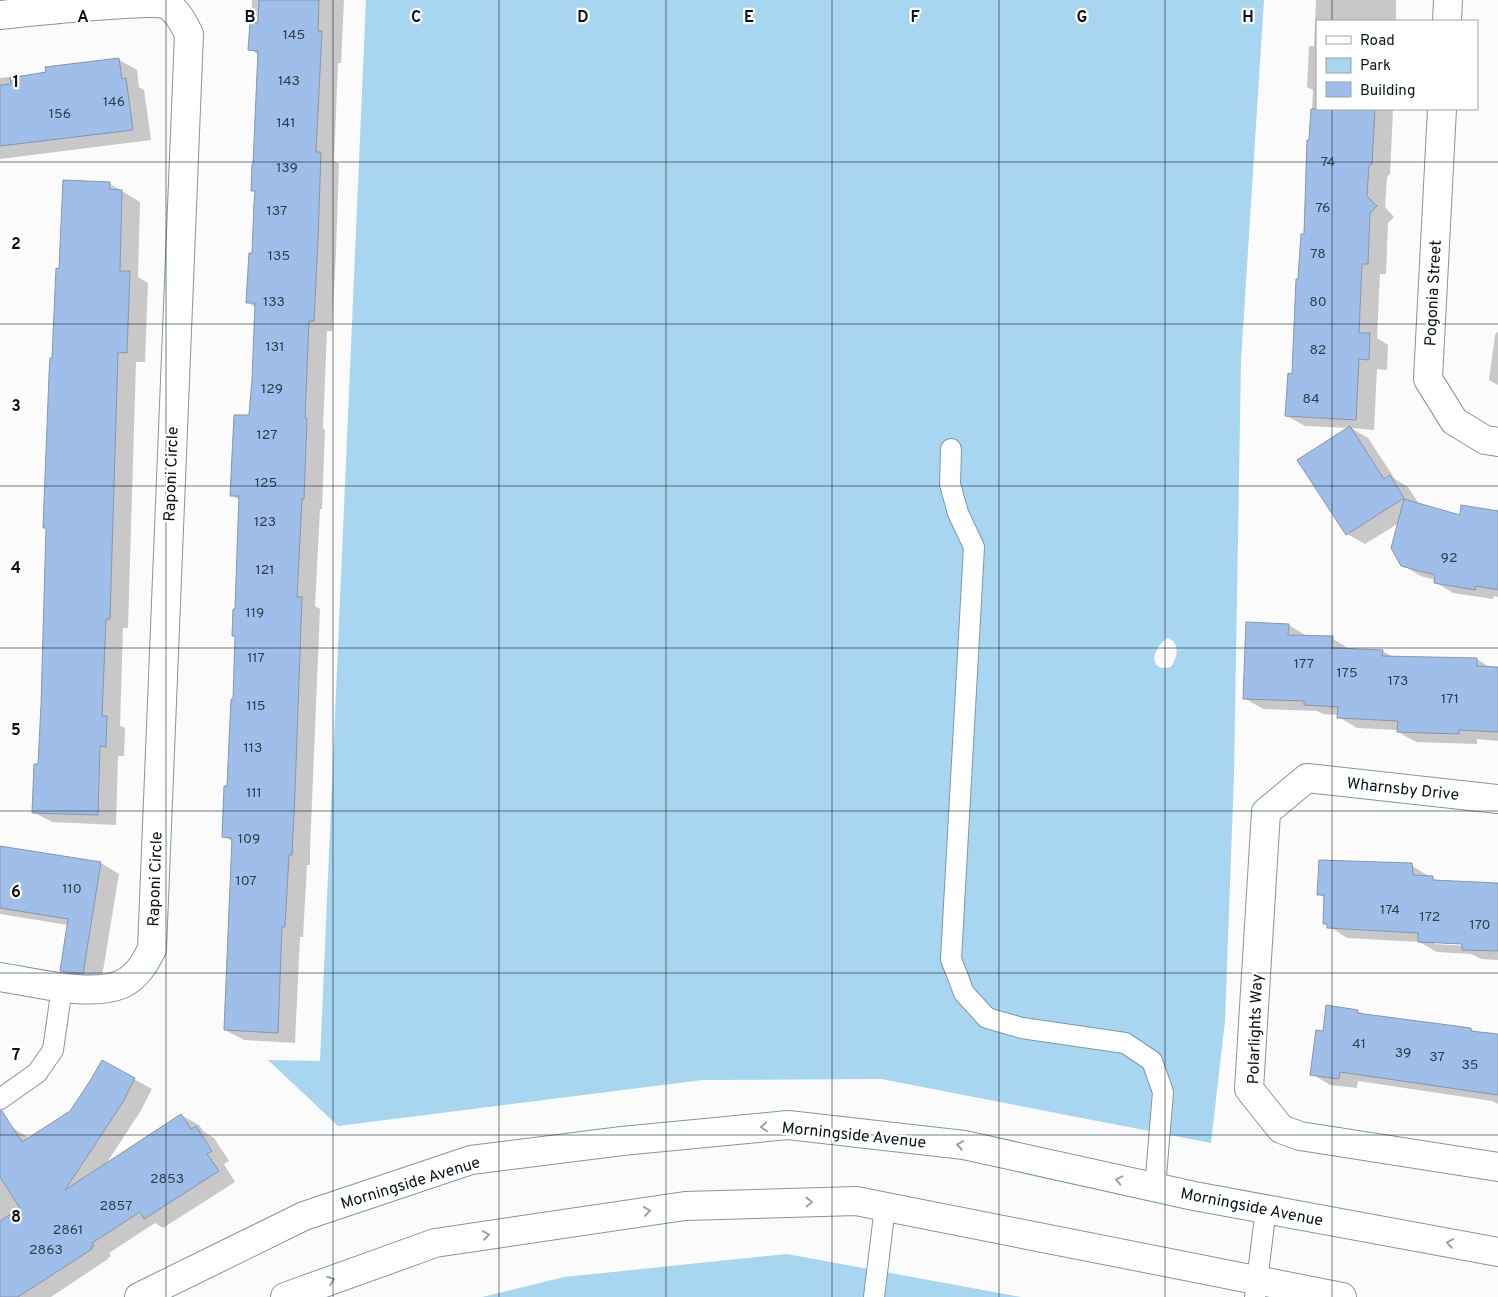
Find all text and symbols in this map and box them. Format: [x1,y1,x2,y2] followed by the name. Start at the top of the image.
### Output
[77,8,89,28] text: A
[244,8,256,28] text: B
[411,8,421,28] text: C
[577,8,589,28] text: D
[744,8,754,28] text: E
[910,8,920,28] text: F
[1077,8,1087,28] text: G
[1242,8,1254,28] text: H
[1316,20,1478,110] legend
[283,27,305,44] house number: 145
[1360,32,1395,51] text: Road
[1360,57,1391,76] text: Park
[13,73,19,93] text: 1
[278,73,300,90] house number: 143
[1360,82,1415,101] text: Building
[103,94,125,111] house number: 146
[49,106,71,123] house number: 156
[277,115,295,132] house number: 141
[1321,154,1335,171] house number: 74
[276,160,298,177] house number: 139
[1316,200,1330,217] house number: 76
[267,203,287,220] house number: 137
[11,235,21,255] text: 2
[1421,239,1447,347] street label: Pogonia Street
[1310,246,1326,263] house number: 78
[268,248,290,265] house number: 135
[263,294,285,311] house number: 133
[1309,294,1327,311] house number: 80
[266,339,284,356] house number: 131
[1310,342,1326,359] house number: 82
[261,381,283,398] house number: 129
[1302,391,1320,408] house number: 84
[11,397,21,417] text: 3
[160,426,184,522] street label: Raponi Circle
[257,427,277,444] house number: 127
[255,475,277,492] house number: 125
[254,514,276,531] house number: 123
[1441,550,1457,567] house number: 92
[11,559,21,579] text: 4
[255,562,275,579] house number: 121
[246,605,264,622] house number: 119
[247,650,265,667] house number: 117
[1294,656,1314,673] house number: 177
[1336,665,1358,682] house number: 175
[1388,673,1408,690] house number: 173
[1441,691,1459,708] house number: 171
[246,698,266,715] house number: 115
[11,721,21,741] text: 5
[244,740,262,757] house number: 113
[1346,774,1460,806] street label: Wharnsby Drive
[246,785,262,802] house number: 111
[144,831,168,927] street label: Raponi Circle
[238,831,260,848] house number: 109
[235,873,257,890] house number: 107
[62,881,82,898] house number: 110
[11,883,21,903] text: 6
[1380,902,1400,919] house number: 174
[1420,909,1440,926] house number: 172
[1469,917,1491,934] house number: 170
[1244,973,1268,1085] street label: Polarlights Way
[1352,1036,1366,1053] house number: 41
[1395,1045,1411,1062] house number: 39
[12,1046,20,1066] text: 7
[1429,1049,1445,1066] house number: 37
[1461,1057,1479,1074] house number: 35
[781,1118,927,1154] street label: Morningside Avenue
[759,1121,767,1132] one-way arrow
[956,1140,964,1151] one-way arrow
[338,1153,483,1215] street label: Morningside Avenue
[150,1171,184,1188] house number: 2853
[1114,1175,1123,1186] one-way arrow
[1179,1184,1325,1232] street label: Morningside Avenue
[805,1197,813,1208] one-way arrow
[100,1198,132,1215] house number: 2857
[643,1207,651,1217] one-way arrow
[11,1208,21,1228] text: 8
[53,1222,83,1239] house number: 2861
[483,1230,491,1241] one-way arrow
[1446,1238,1454,1249] one-way arrow
[29,1242,63,1259] house number: 2863
[326,1276,335,1286] one-way arrow

